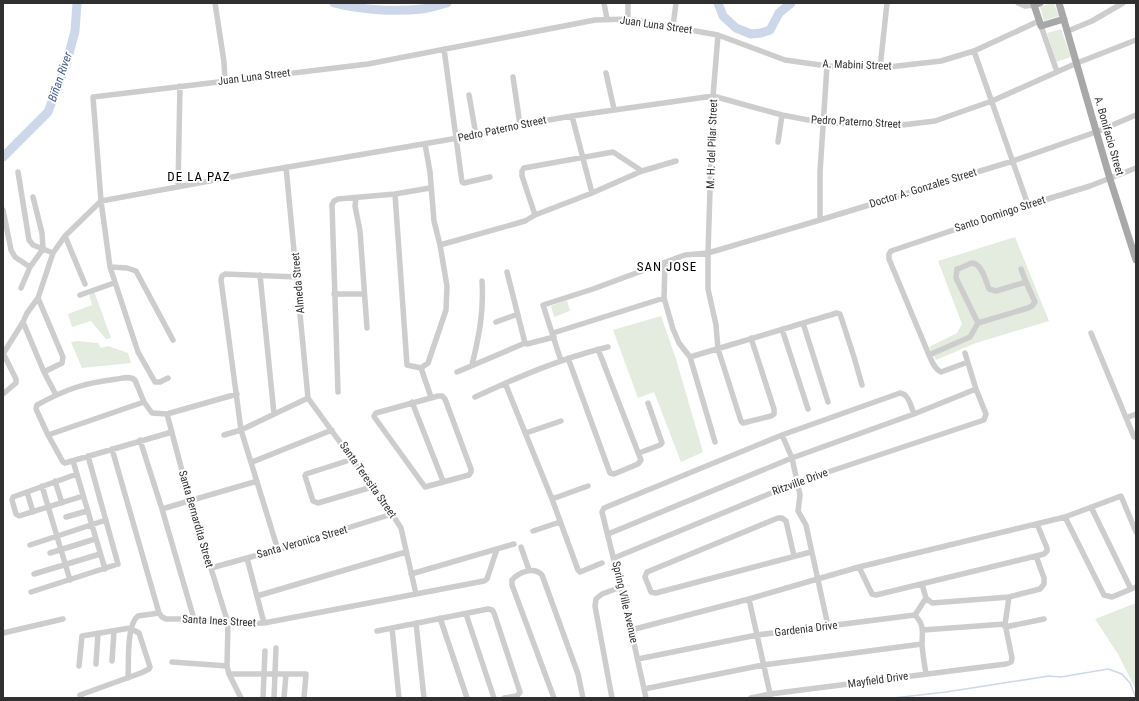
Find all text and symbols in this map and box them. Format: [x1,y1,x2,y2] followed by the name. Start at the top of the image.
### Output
[619,13,693,37] street label: Juan Luna Street
[45,50,75,104] water label: Biñan River
[822,57,892,73] street label: A. Mabini Street
[217,66,291,88] street label: Juan Luna Street
[1092,95,1126,177] street label: A. Bonifacio Street
[704,99,720,189] street label: M. H. del Pilar Street
[457,113,547,145] street label: Pedro Paterno Street
[811,113,901,131] street label: Pedro Paterno Street
[868,165,978,211] street label: Doctor A. Gonzales Street
[167,169,231,184] district label: DE LA PAZ
[953,193,1047,235] street label: Santo Domingo Street
[289,252,307,314] street label: Almeda Street
[637,259,697,274] district label: SAN JOSE
[337,439,399,521] street label: Santa Teresita Street
[770,466,830,498] street label: Ritzville Drive
[176,469,216,569] street label: Santa Bernardita Street
[255,523,349,561] street label: Santa Veronica Street
[609,560,641,644] street label: Spring Ville Avenue
[182,613,256,629] street label: Santa Ines Street
[774,619,838,639] street label: Gardenia Drive
[847,669,909,691] street label: Mayfield Drive

